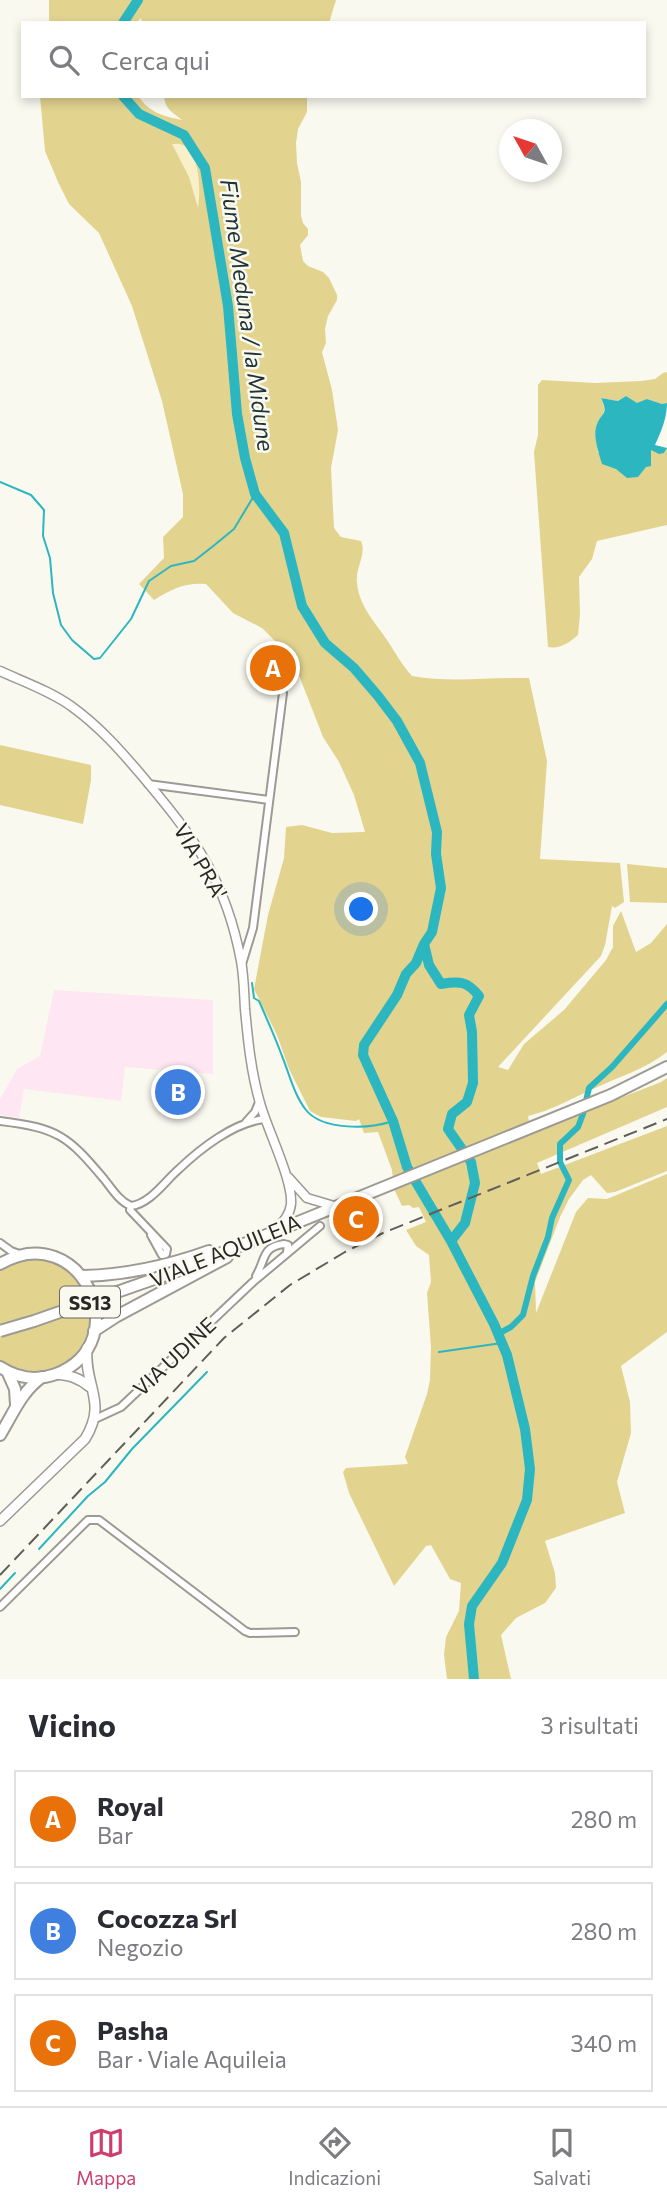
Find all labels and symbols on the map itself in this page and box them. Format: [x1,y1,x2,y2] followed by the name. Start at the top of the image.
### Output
[499,119,562,182] north arrow
[215,177,281,453] water label: Fiume Meduna / la Midune
[250,642,296,694] pin: A
[169,819,233,903] street label: VIA PRA'
[344,892,378,926] your location
[155,1066,201,1118] pin: B
[333,1193,379,1245] pin: C
[146,1208,304,1292] street label: VIALE AQUILEIA
[60,1286,120,1318] road number: SS13
[128,1311,220,1401] street label: VIA UDINE

